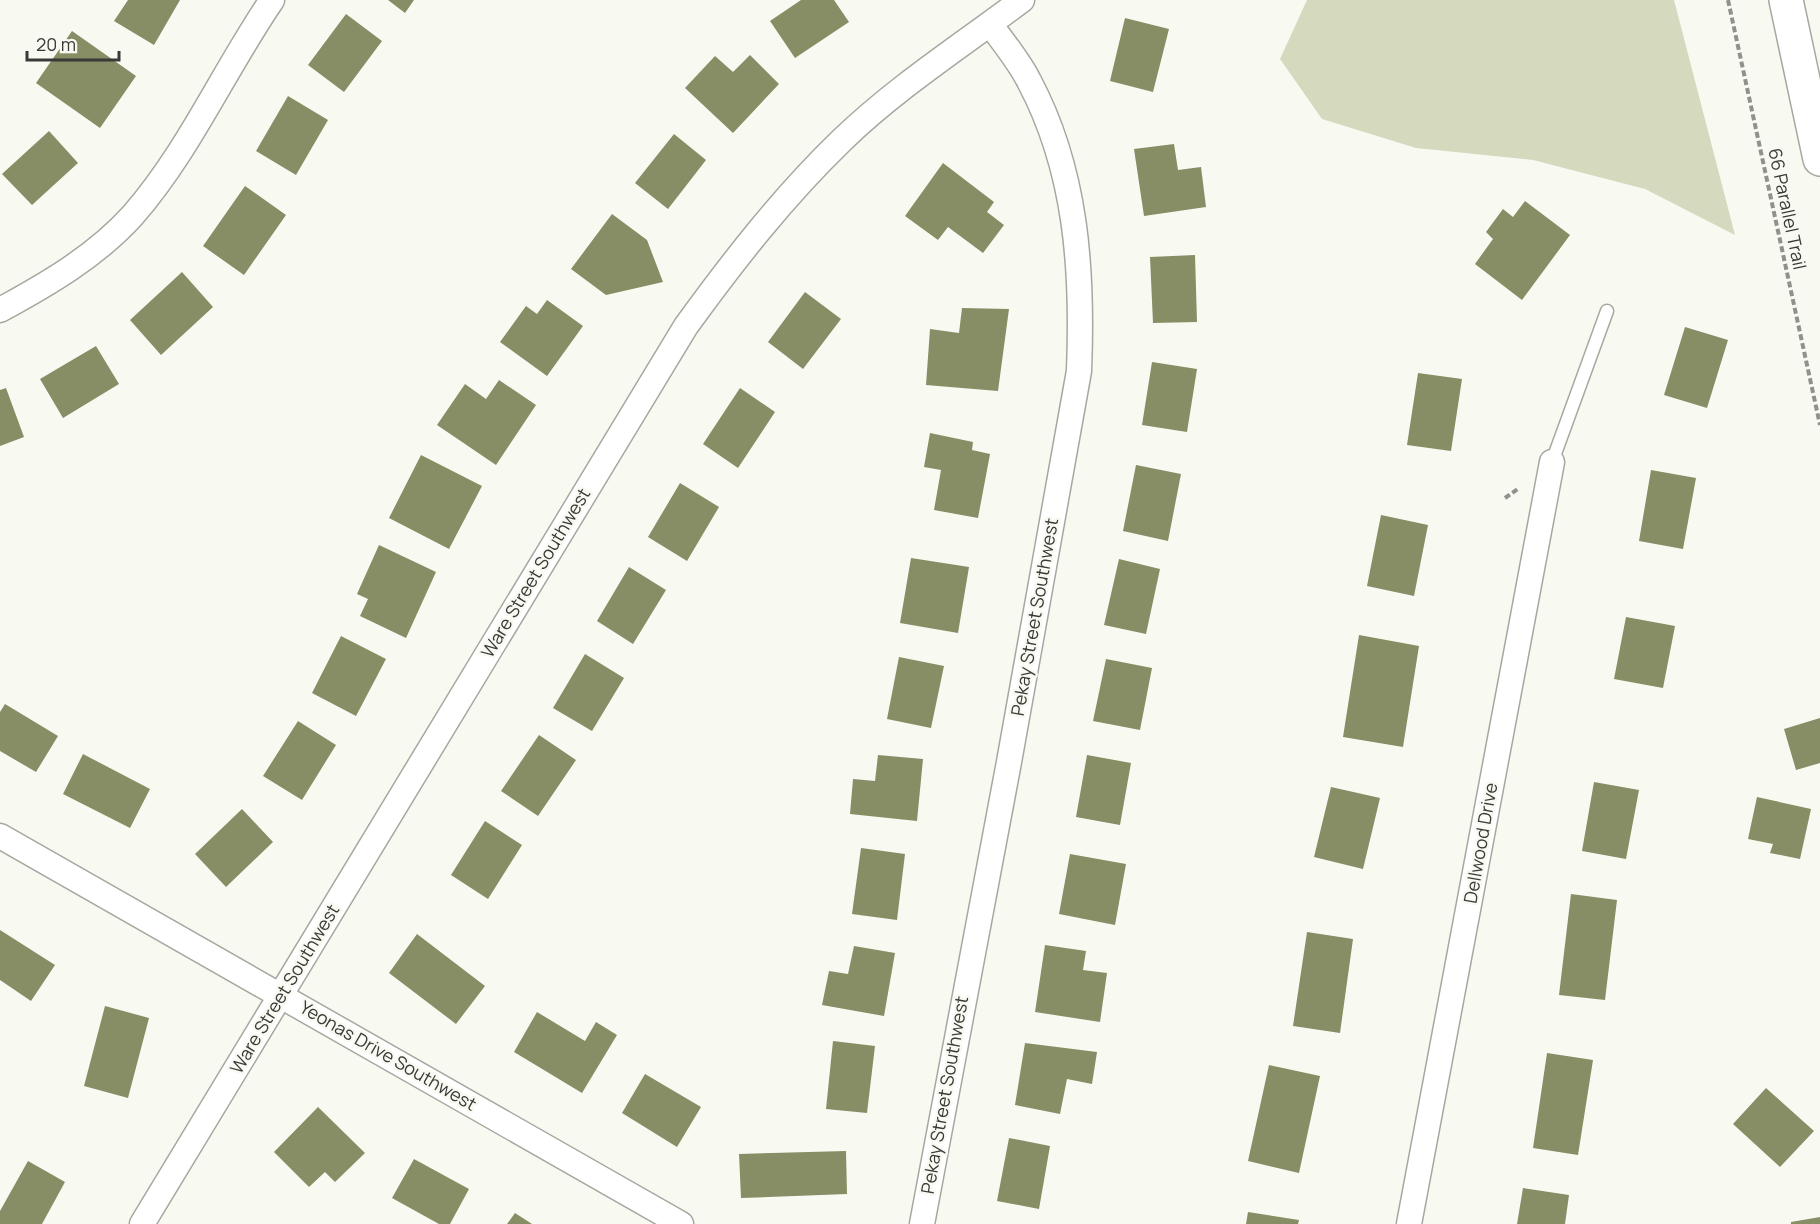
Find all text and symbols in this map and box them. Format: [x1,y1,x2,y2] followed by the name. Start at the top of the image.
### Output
[27,24,118,62] scale bar
[36,32,76,56] text: 20 m
[1763,146,1813,272] street label: 66 Parallel Trail
[475,483,595,662] street label: Ware Street Southwest
[1005,516,1063,718] street label: Pekay Street Southwest
[1458,781,1502,905] street label: Dellwood Drive
[224,899,344,1078] street label: Ware Street Southwest
[915,994,973,1196] street label: Pekay Street Southwest
[296,995,481,1116] street label: Yeonas Drive Southwest

